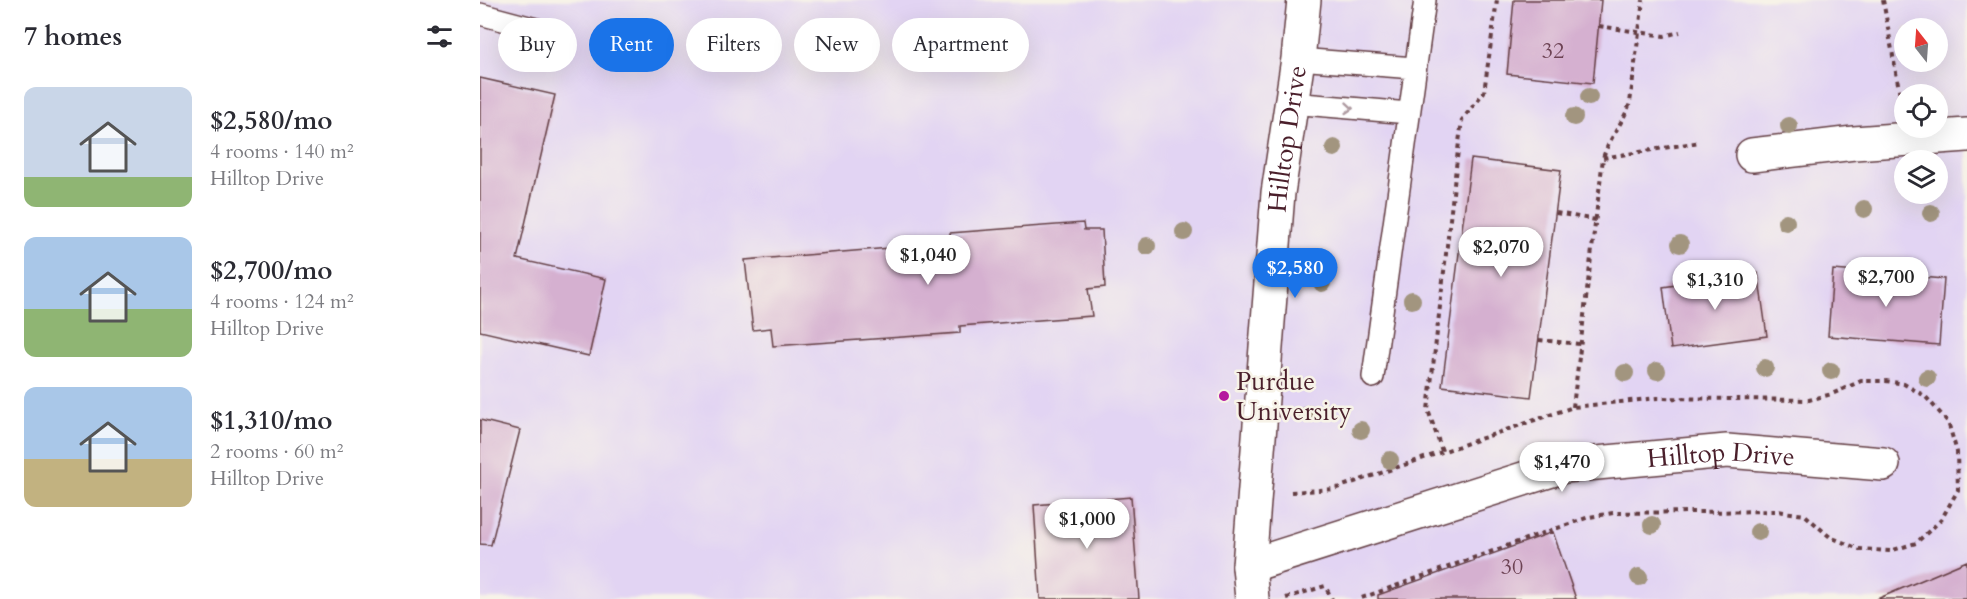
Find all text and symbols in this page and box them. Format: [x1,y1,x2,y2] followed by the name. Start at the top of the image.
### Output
[498,18,577,72] chip: Buy
[589,18,674,72] chip: Rent
[686,18,782,72] chip: Filters
[794,18,880,72] chip: New
[892,18,1029,72] chip: Apartment
[1894,18,1948,72] north arrow
[1894,18,1948,204] map controls
[24,19,122,54] text: 7 homes
[423,20,456,53] icon: filters
[1542,36,1564,66] house number: 32
[1260,63,1315,214] street label: Hilltop Drive
[1894,84,1948,138] button: locate
[1344,101,1353,114] one-way arrow
[210,103,333,138] text: $2,580/mo
[72,111,144,183] icon: home
[210,138,354,165] text: 4 rooms · 140 m²
[1894,150,1948,204] button: layers
[210,165,324,192] text: Hilltop Drive
[1452,227,1550,278] pin: $2,070
[1472,233,1530,260] text: $2,070
[879,235,977,286] pin: $1,040
[899,241,957,268] text: $1,040
[1246,248,1344,299] pin: $2,580
[210,253,333,288] text: $2,700/mo
[1266,254,1324,281] text: $2,580
[1837,257,1935,308] pin: $2,700
[1666,260,1764,311] pin: $1,310
[72,261,144,333] icon: home
[1857,263,1915,290] text: $2,700
[1686,266,1744,293] text: $1,310
[210,288,354,315] text: 4 rooms · 124 m²
[210,315,324,342] text: Hilltop Drive
[1236,364,1352,429] place label: Purdue University
[1217,389,1231,403] marker: Purdue University
[210,403,333,438] text: $1,310/mo
[72,411,144,483] icon: home
[1645,434,1796,476] street label: Hilltop Drive
[210,438,343,465] text: 2 rooms · 60 m²
[1513,442,1611,493] pin: $1,470
[1533,448,1591,475] text: $1,470
[210,465,324,492] text: Hilltop Drive
[1038,499,1136,550] pin: $1,000
[1058,505,1116,532] text: $1,000
[1501,552,1523,582] house number: 30

